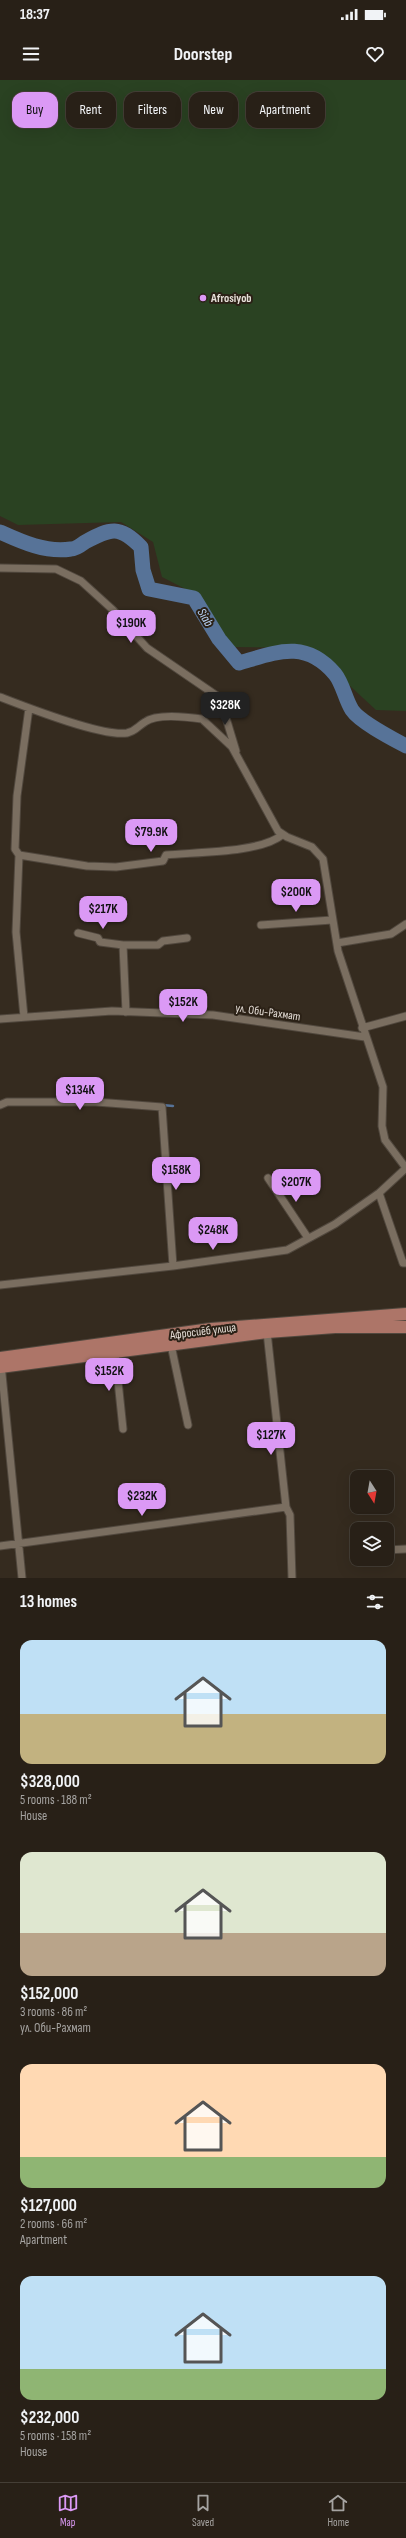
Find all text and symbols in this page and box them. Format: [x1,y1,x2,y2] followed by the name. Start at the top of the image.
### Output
[20,5,50,24] text: 18:37
[20,43,42,65] icon: menu
[364,43,386,65] icon: heart
[174,44,232,65] text: Doorstep
[12,92,58,128] chip: Buy
[66,92,116,128] chip: Rent
[124,92,181,128] chip: Filters
[189,92,238,128] chip: New
[246,92,325,128] chip: Apartment
[210,291,252,306] place label: Afrosiyob
[198,293,208,303] marker: Afrosiyob
[194,606,217,630] water label: Siab
[103,610,159,644] pin: $190K
[116,615,146,631] text: $190K
[197,692,253,726] pin: $328K
[210,697,240,713] text: $328K
[118,819,184,853] pin: $79.9K
[134,824,168,840] text: $79.9K
[268,879,324,913] pin: $200K
[280,884,312,900] text: $200K
[75,896,131,930] pin: $217K
[88,901,118,917] text: $217K
[155,989,211,1023] pin: $152K
[168,994,198,1010] text: $152K
[234,1001,302,1025] street label: ул. Оби-Рахмат
[52,1077,108,1111] pin: $134K
[65,1082,95,1098] text: $134K
[148,1157,204,1191] pin: $158K
[161,1162,191,1178] text: $158K
[268,1169,324,1203] pin: $207K
[281,1174,311,1190] text: $207K
[185,1217,241,1251] pin: $248K
[198,1222,228,1238] text: $248K
[168,1320,237,1343] street label: Афросиёб улица
[81,1358,137,1392] pin: $152K
[94,1363,124,1379] text: $152K
[243,1422,299,1456] pin: $127K
[256,1427,286,1443] text: $127K
[350,1470,394,1514] north arrow
[350,1470,394,1566] map controls
[114,1483,170,1517] pin: $232K
[127,1488,157,1504] text: $232K
[350,1522,394,1566] button: layers
[364,1591,386,1613] icon: filters
[20,1592,77,1612] text: 13 homes
[167,1666,239,1738] icon: home
[20,1772,80,1792] text: $328,000
[20,1792,92,1808] text: 5 rooms · 188 m²
[20,1808,47,1824] text: House
[167,1878,239,1950] icon: home
[20,1984,78,2004] text: $152,000
[20,2004,87,2020] text: 3 rooms · 86 m²
[20,2020,91,2036] text: ул. Оби-Рахмат
[167,2090,239,2162] icon: home
[20,2196,77,2216] text: $127,000
[20,2216,87,2232] text: 2 rooms · 66 m²
[20,2232,67,2248] text: Apartment
[167,2302,239,2374] icon: home
[20,2408,79,2428] text: $232,000
[20,2428,91,2444] text: 5 rooms · 158 m²
[20,2444,47,2460] text: House
[57,2492,79,2529] tab: Map
[192,2492,214,2529] tab: Saved
[327,2492,349,2529] tab: Home

